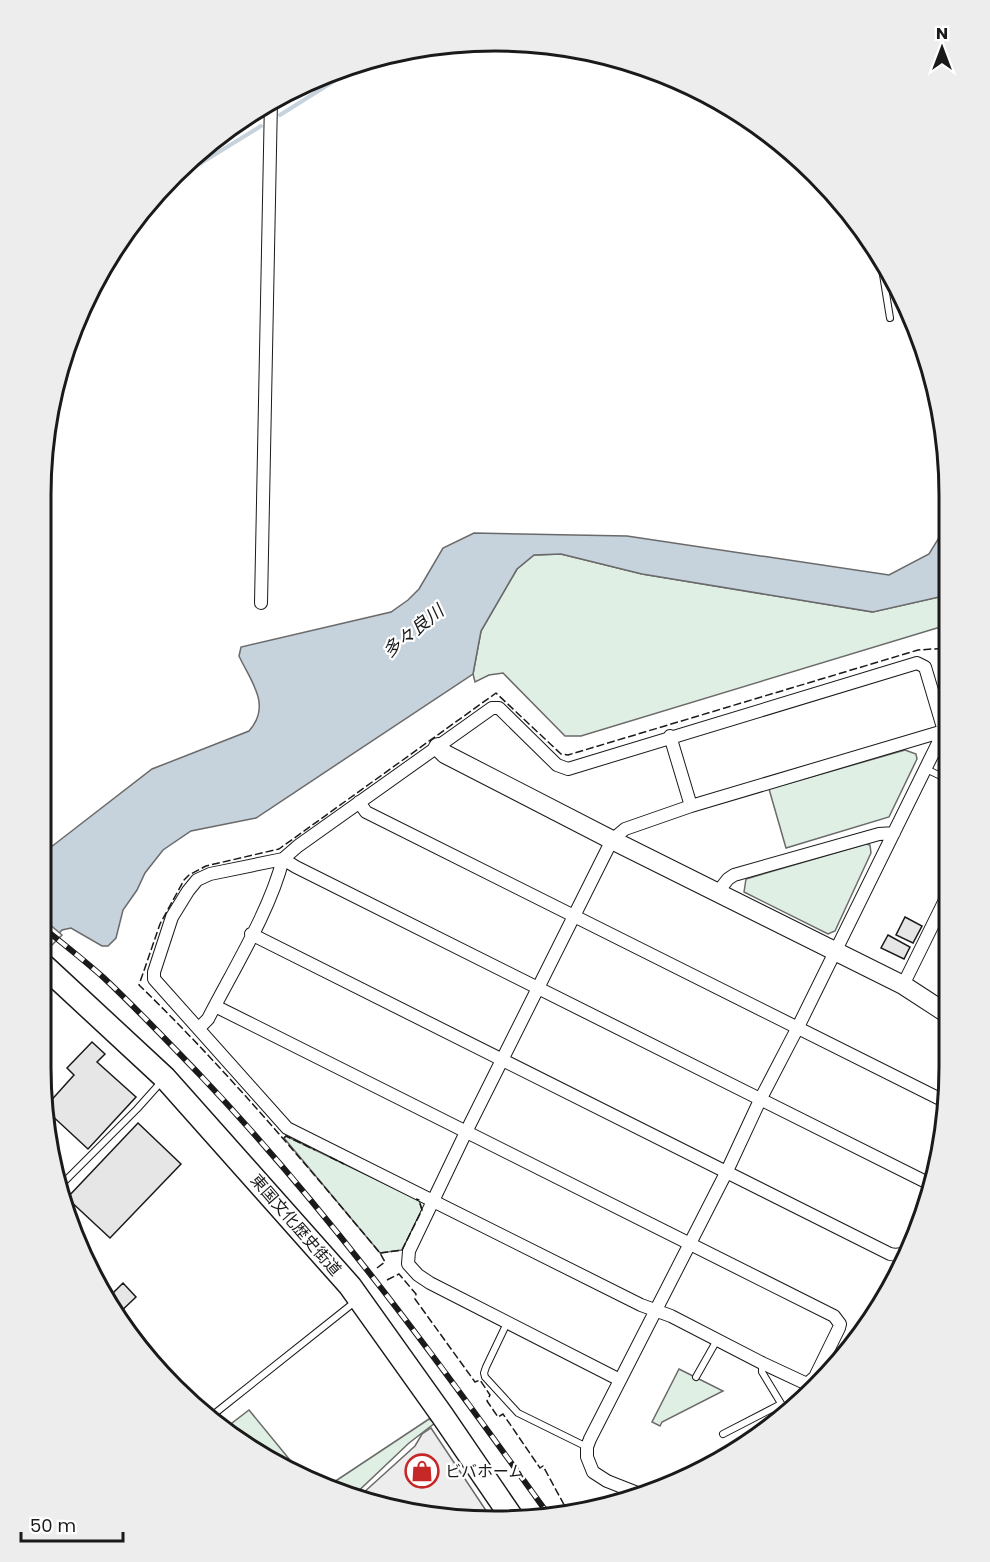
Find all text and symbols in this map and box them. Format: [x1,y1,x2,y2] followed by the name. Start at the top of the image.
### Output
[912,18,972,78] north arrow
[936,22,948,45] text: N
[377,597,450,663] water label: 多々良川
[245,1169,347,1281] street label: 東国文化歴史街道
[404,1453,440,1489] shop icon: ビバホーム
[445,1460,525,1483] place label: ビバホーム
[21,1505,123,1543] scale bar
[30,1513,76,1538] text: 50 m

